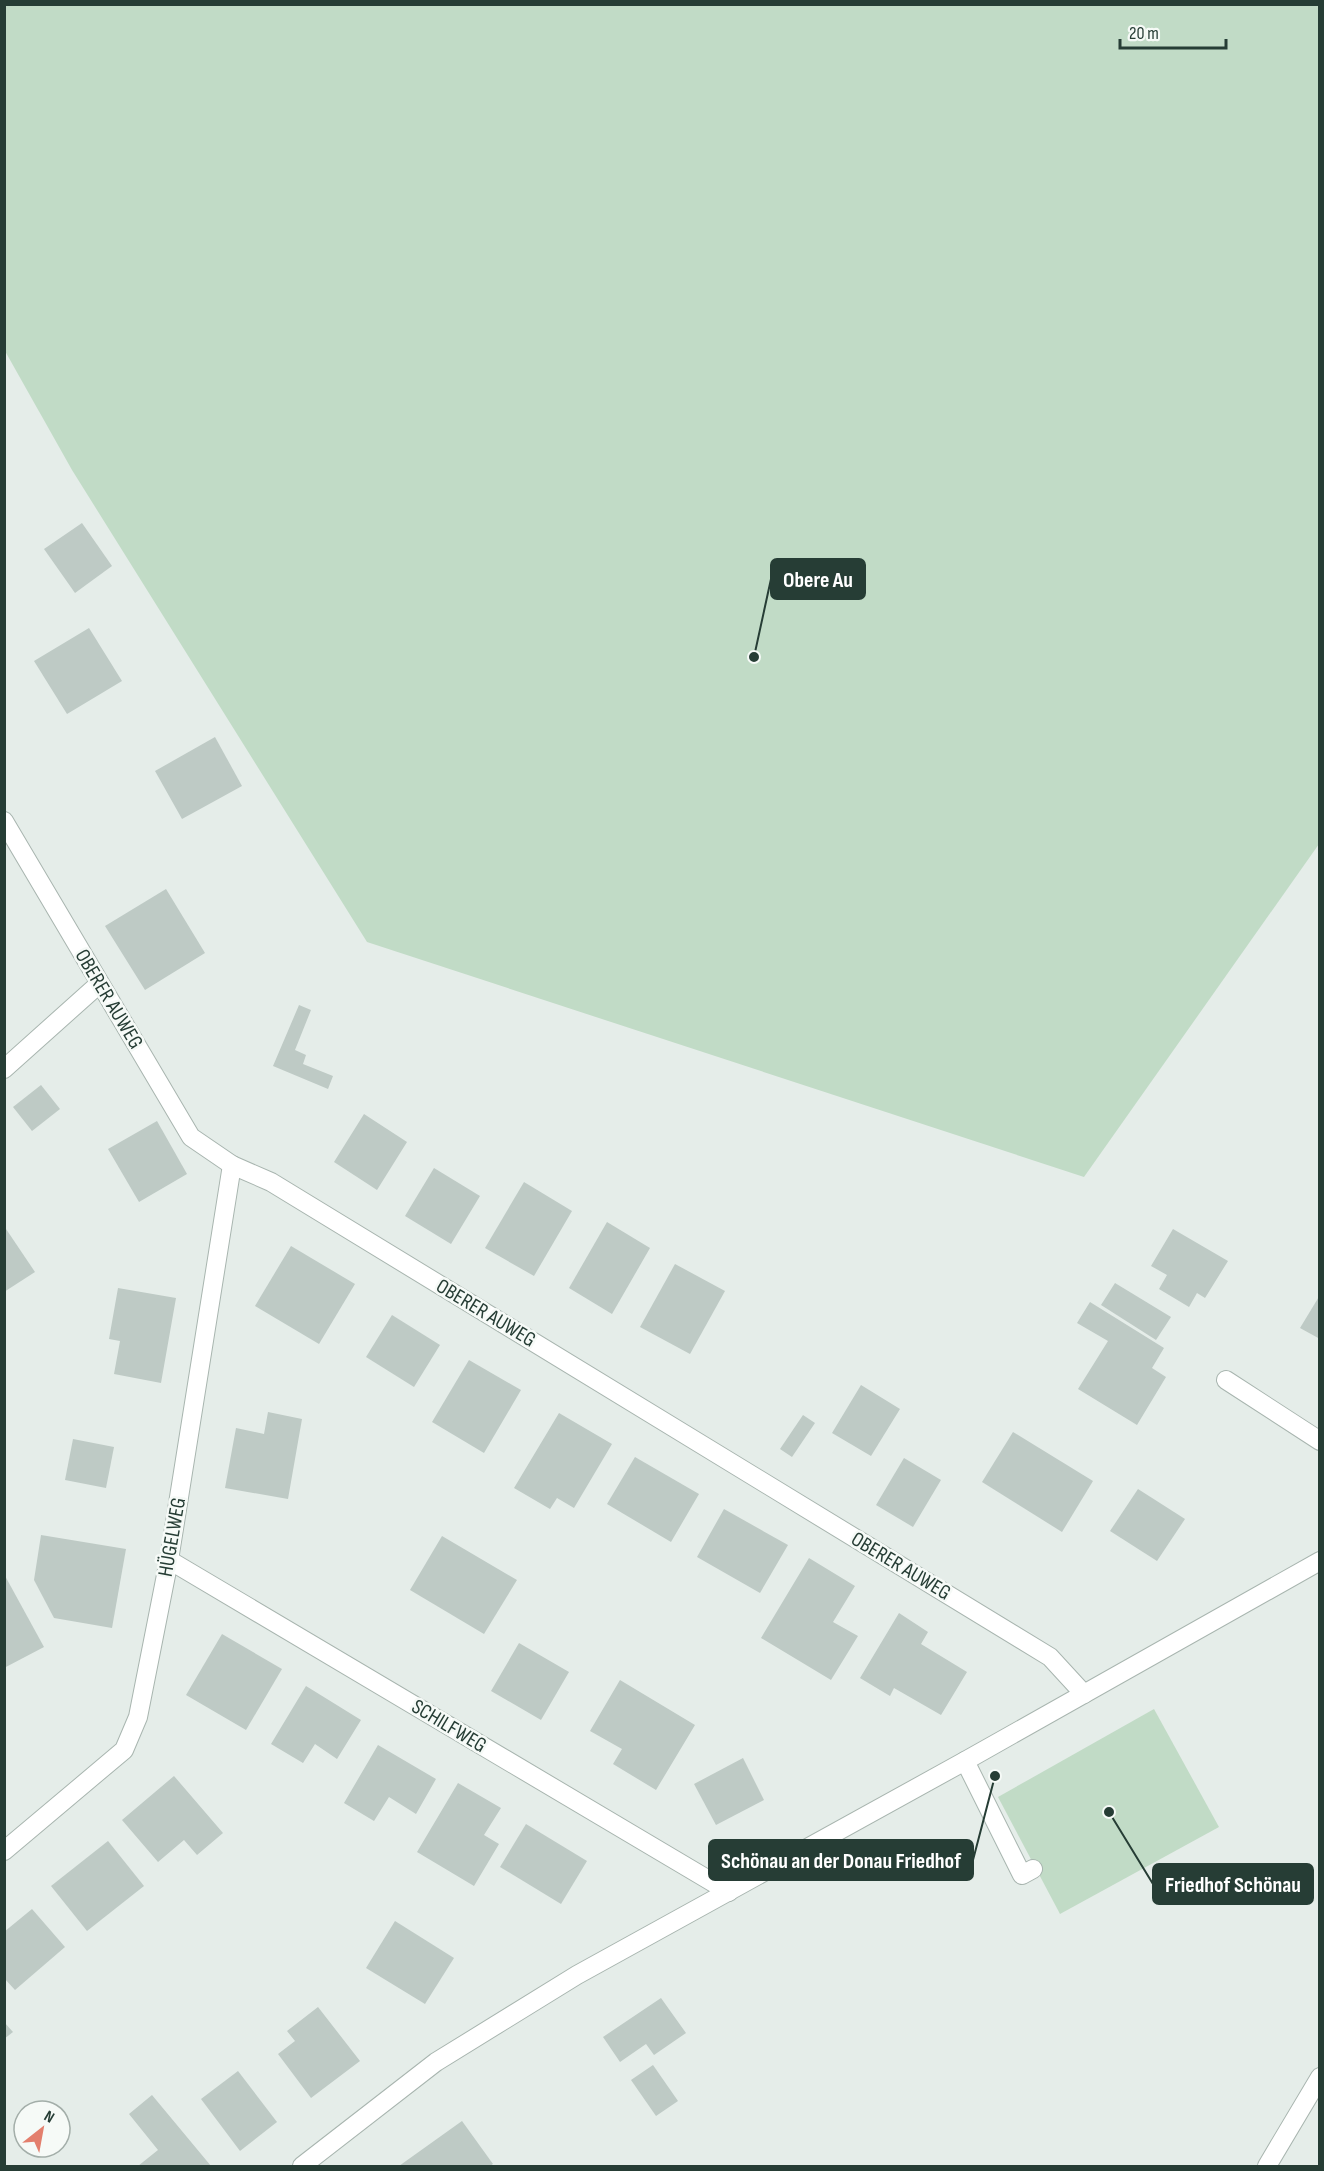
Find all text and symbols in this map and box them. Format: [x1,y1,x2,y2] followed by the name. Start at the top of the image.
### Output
[1120,12,1226,50] scale bar
[1129,23,1159,44] text: 20 m
[771,559,865,599] callout: Obere Au
[783,567,853,594] text: Obere Au
[70,945,148,1053] street label: OBERER AUWEG
[432,1274,540,1352] street label: OBERER AUWEG
[153,1496,191,1578] street label: HÜGELWEG
[847,1527,955,1605] street label: OBERER AUWEG
[407,1694,491,1758] street label: SCHILFWEG
[709,1840,973,1880] callout: Schönau an der Donau Friedhof
[721,1848,962,1875] text: Schönau an der Donau Friedhof
[1153,1864,1313,1904] callout: Friedhof Schönau
[1165,1872,1301,1899] text: Friedhof Schönau
[12,2099,72,2159] north arrow
[40,2107,58,2128] text: N

